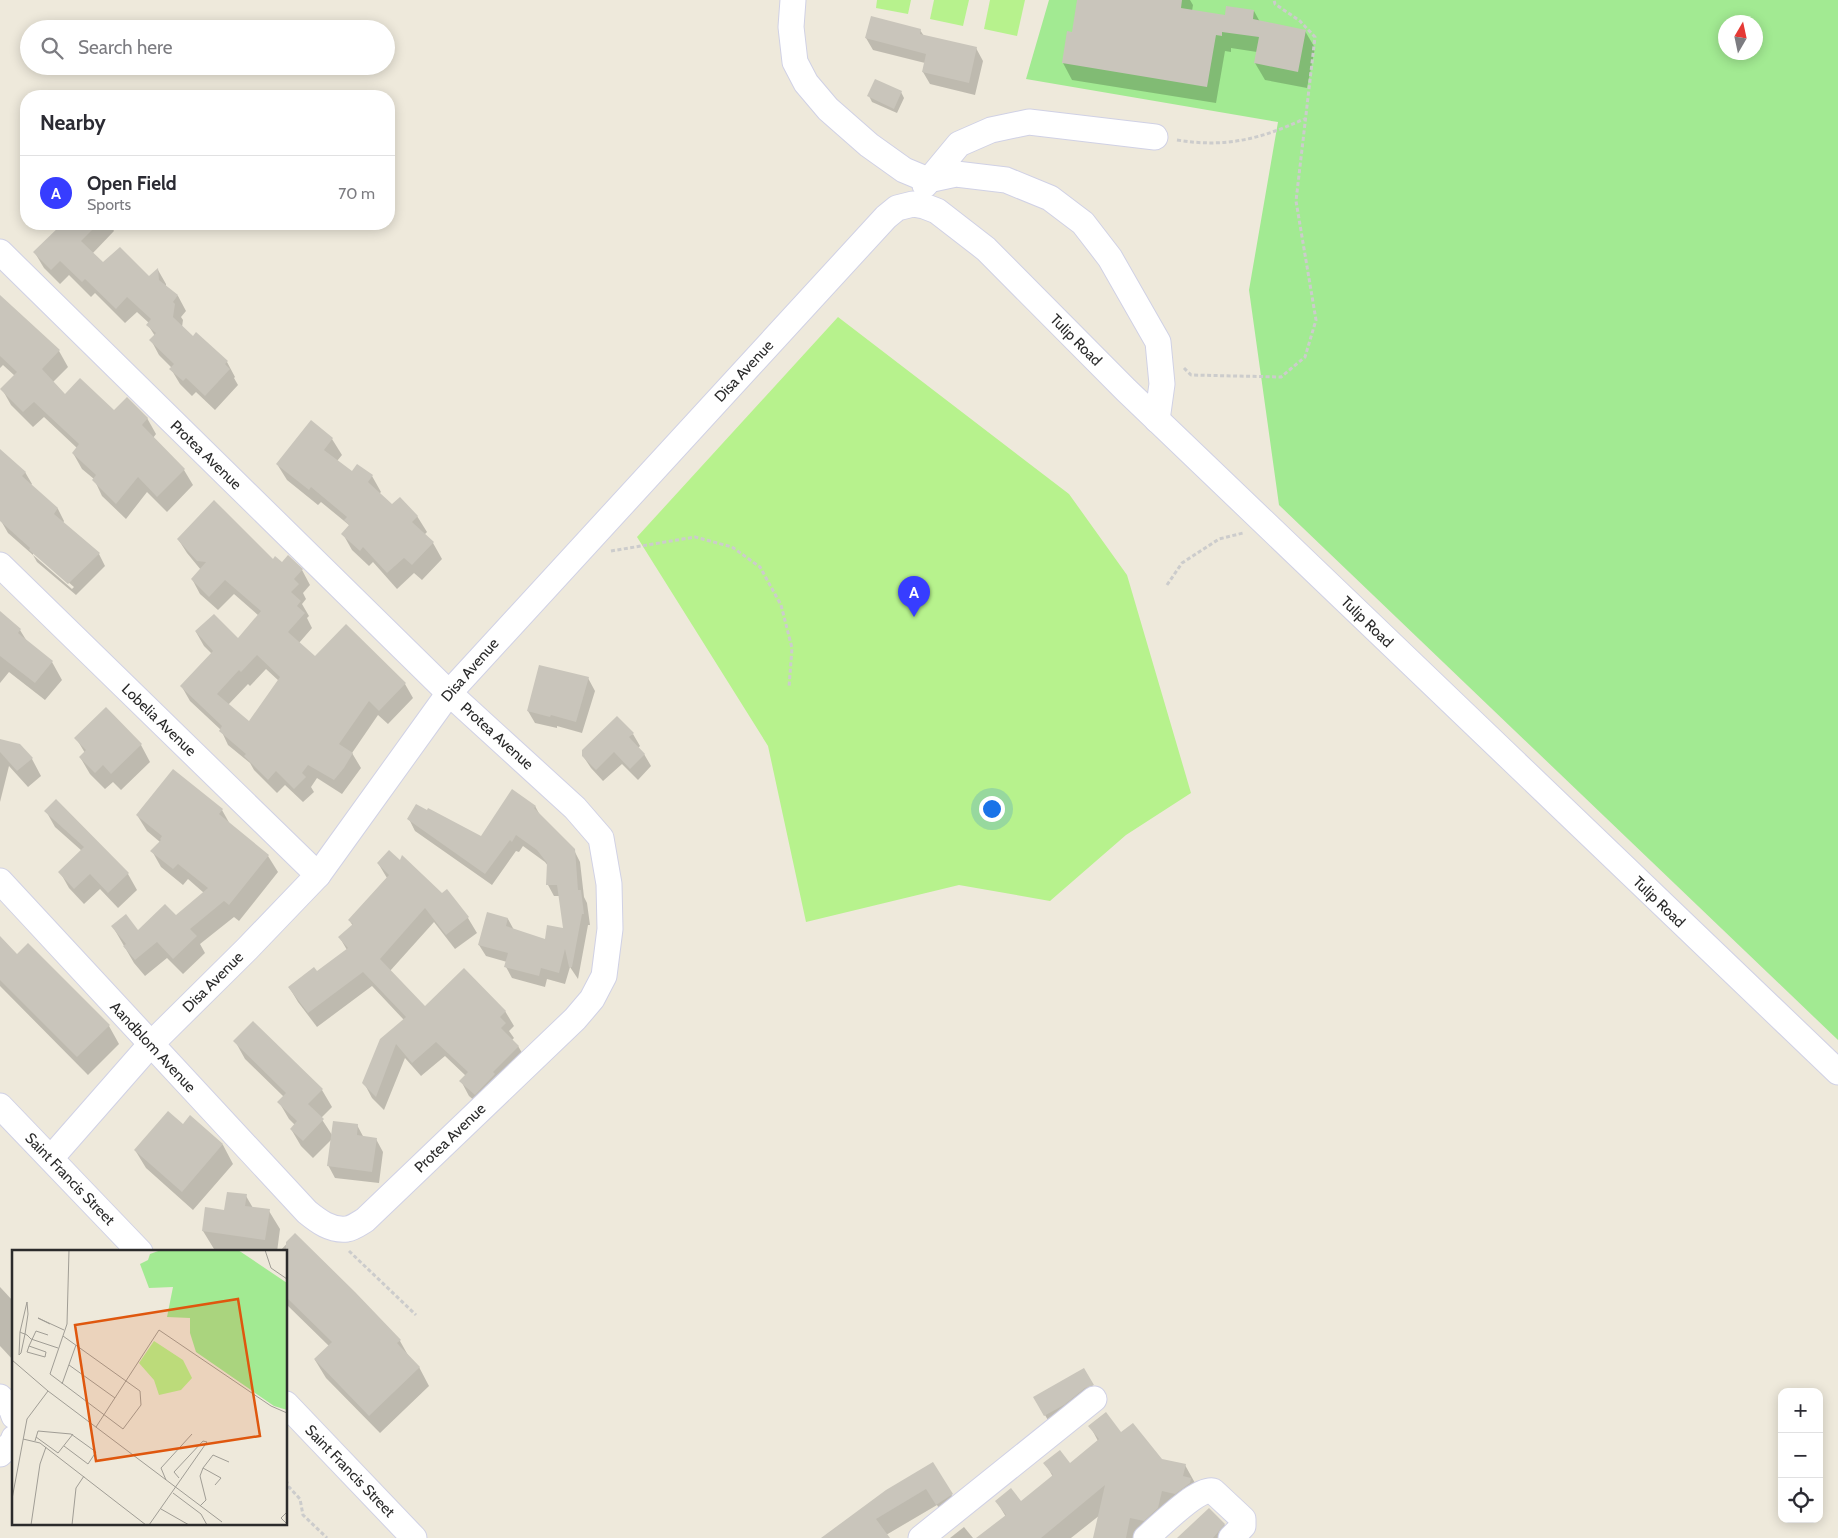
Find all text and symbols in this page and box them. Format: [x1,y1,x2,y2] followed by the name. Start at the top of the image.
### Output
[1718,15,1763,60] north arrow
[20,20,395,75] search box
[38,34,66,62] icon: search
[78,36,172,59] text: Search here
[40,110,106,135] text: Nearby
[87,172,177,195] text: Open Field
[51,184,61,203] text: A
[338,184,375,203] text: 70 m
[87,195,131,214] text: Sports
[1046,310,1106,370] street label: Tulip Road
[711,336,778,406] street label: Disa Avenue
[167,417,246,494] street label: Protea Avenue
[898,576,930,617] pin: A
[1337,593,1397,651] street label: Tulip Road
[438,634,503,705] street label: Disa Avenue
[118,680,200,760] street label: Lobelia Avenue
[457,699,537,774] street label: Protea Avenue
[979,796,1005,822] your location
[1629,873,1689,931] street label: Tulip Road
[179,948,247,1016] street label: Disa Avenue
[106,998,200,1096] street label: Aandblom Avenue
[411,1099,490,1176] street label: Protea Avenue
[21,1129,119,1229] street label: Saint Francis Street
[12,1250,288,1526] inset map
[1778,1388,1823,1523] map controls
[1778,1388,1823,1433] button: +
[301,1421,399,1521] street label: Saint Francis Street
[1778,1433,1823,1478] button: −
[1778,1478,1823,1523] button: locate

